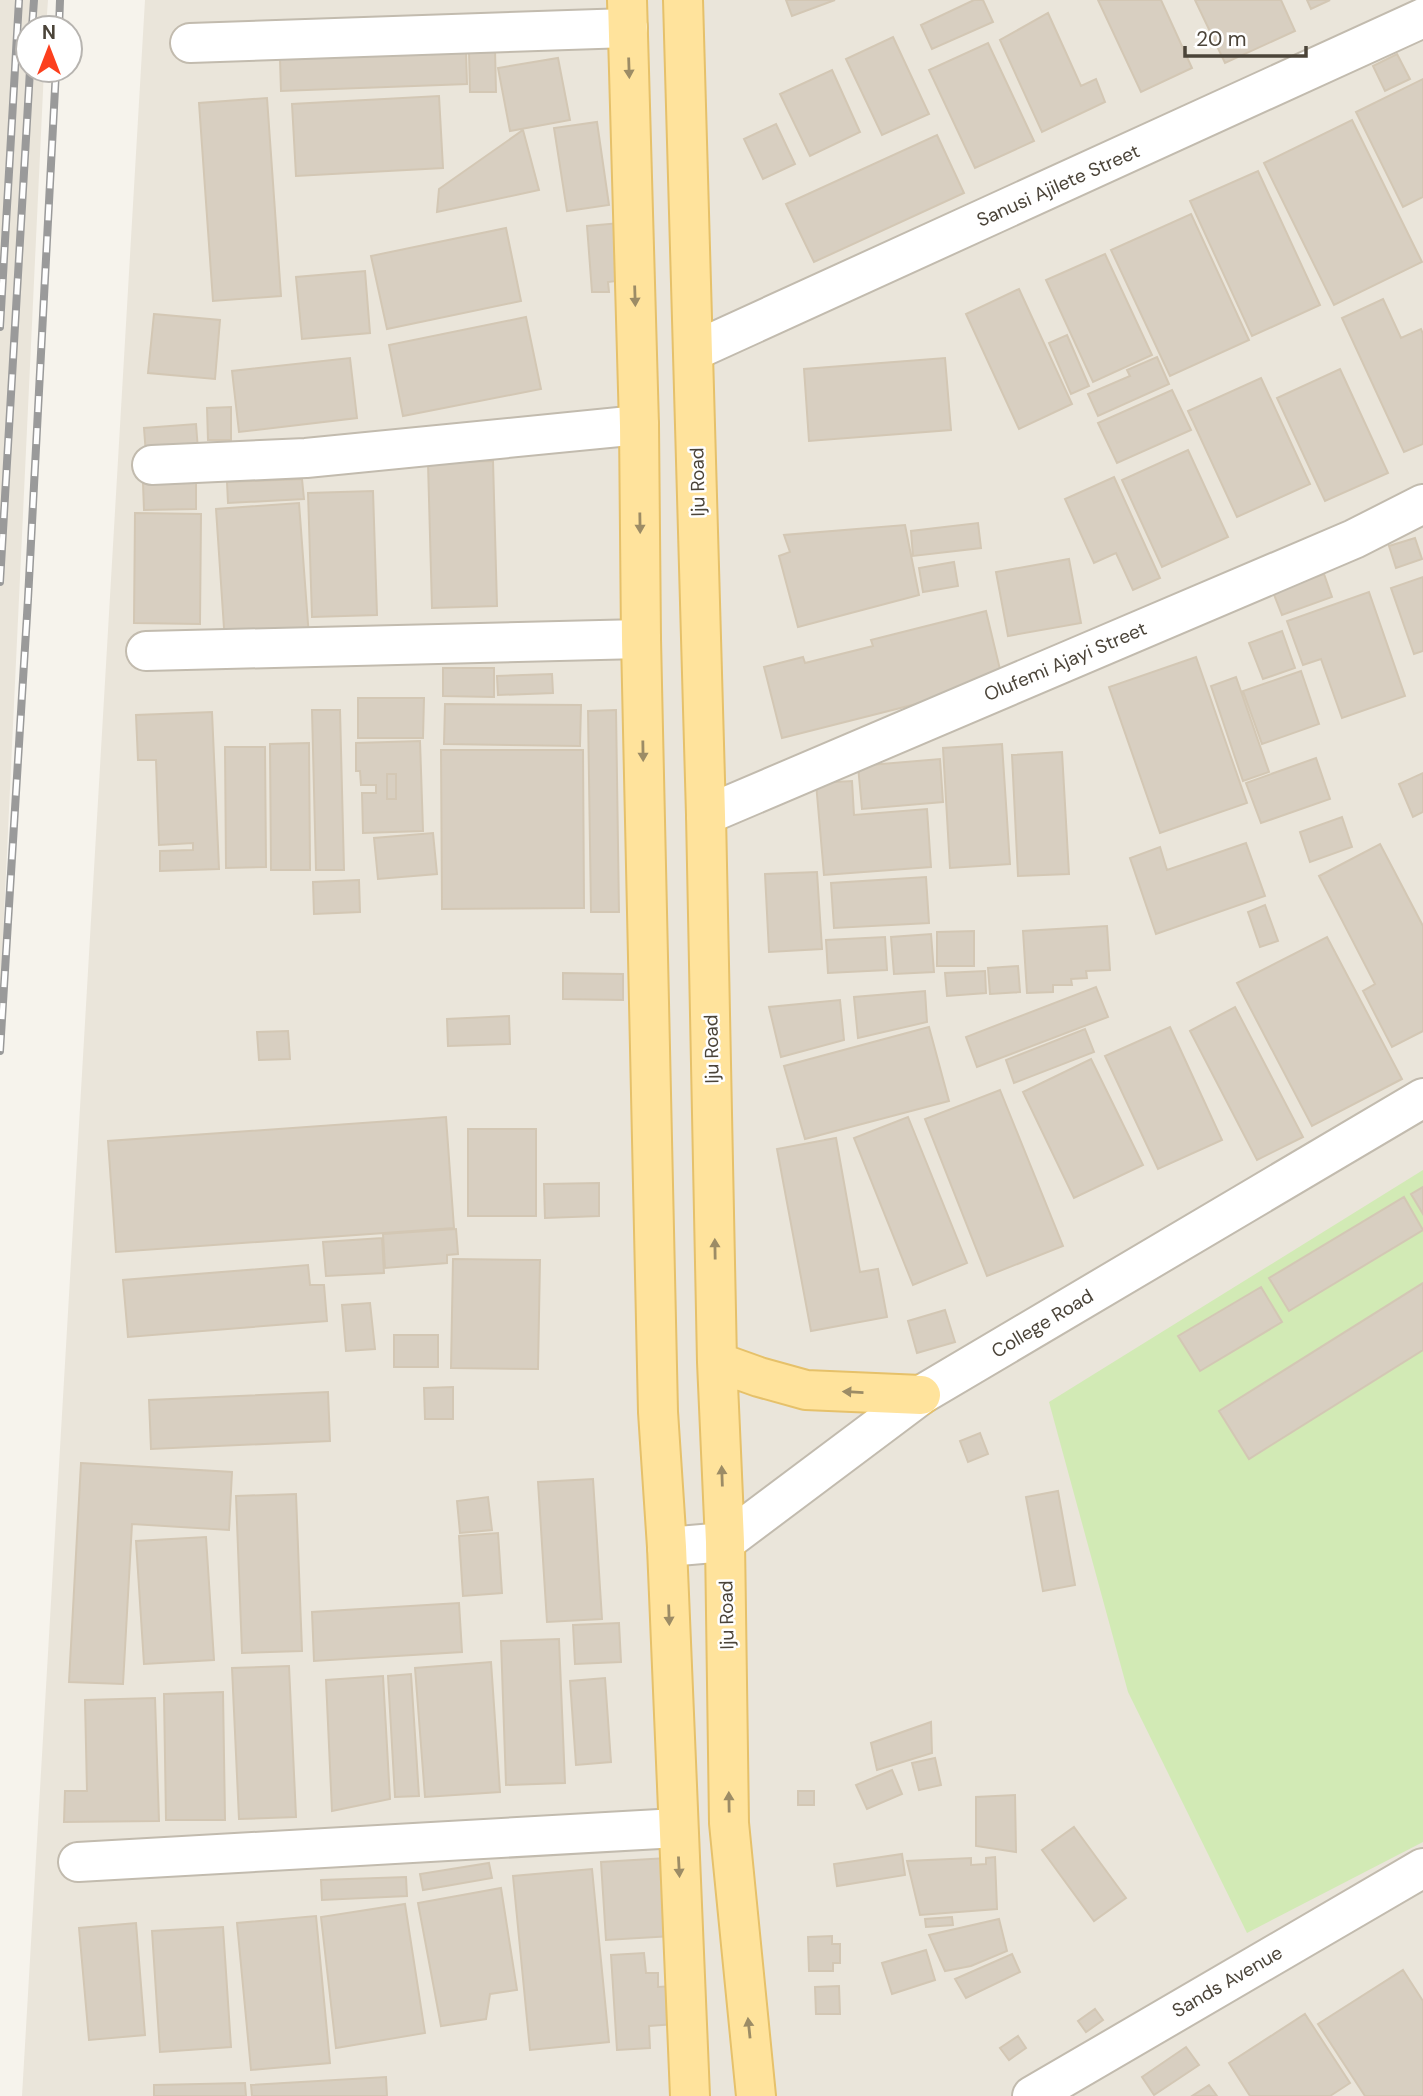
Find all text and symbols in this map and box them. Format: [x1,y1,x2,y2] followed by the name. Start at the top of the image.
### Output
[14,14,84,84] north arrow
[1185,14,1306,58] scale bar
[42,20,56,45] text: N
[1196,25,1247,53] text: 20 m
[624,57,635,79] one-way arrow
[973,138,1144,233] street label: Sanusi Ajilete Street
[630,285,641,307] one-way arrow
[684,447,711,517] street label: Iju Road
[634,512,646,534] one-way arrow
[980,616,1150,707] street label: Olufemi Ajayi Street
[637,740,649,762] one-way arrow
[698,1014,725,1084] street label: Iju Road
[709,1238,721,1260] one-way arrow
[987,1283,1098,1364] street label: College Road
[841,1386,863,1397] one-way arrow
[717,1465,728,1487] one-way arrow
[713,1580,740,1650] street label: Iju Road
[664,1604,675,1626] one-way arrow
[723,1790,735,1812] one-way arrow
[674,1856,685,1878] one-way arrow
[1168,1940,1287,2023] street label: Sands Avenue
[743,2017,754,2039] one-way arrow

